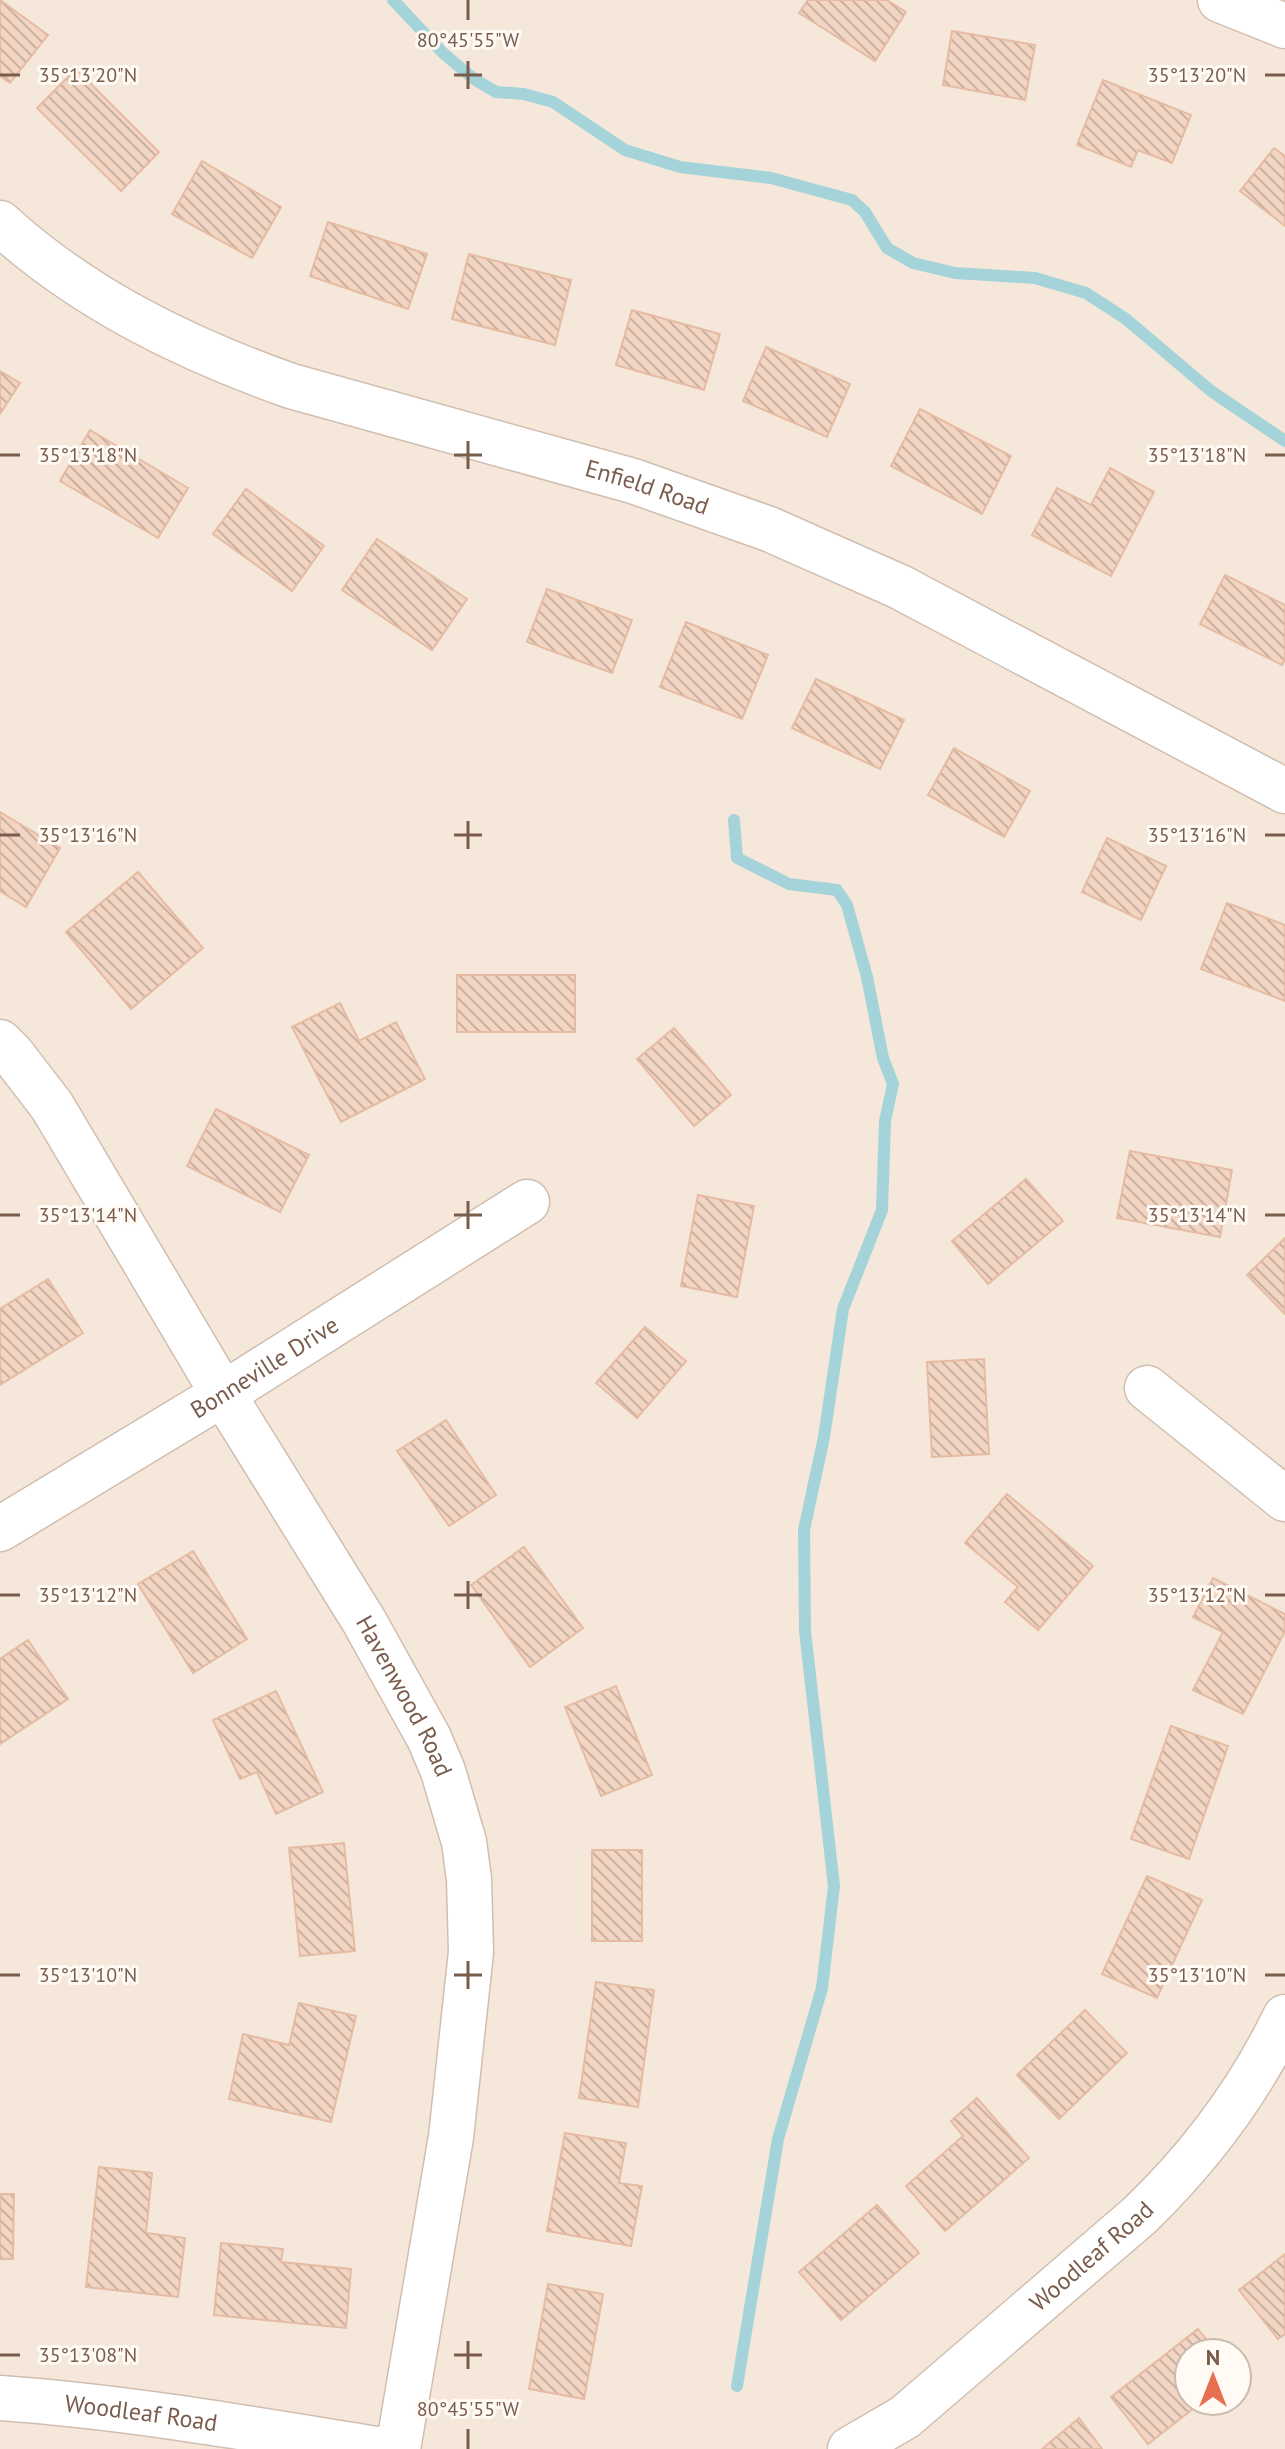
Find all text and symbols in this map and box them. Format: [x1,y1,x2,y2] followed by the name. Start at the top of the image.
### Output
[417,27,520,53] text: 80°45'55"W
[39,62,137,88] text: 35°13'20"N
[1148,62,1246,88] text: 35°13'20"N
[39,442,137,468] text: 35°13'18"N
[1148,442,1246,468] text: 35°13'18"N
[582,452,713,522] street label: Enfield Road
[39,822,137,848] text: 35°13'16"N
[1148,822,1246,848] text: 35°13'16"N
[39,1202,137,1228] text: 35°13'14"N
[1148,1202,1246,1228] text: 35°13'14"N
[184,1309,344,1425] street label: Bonneville Drive
[39,1582,137,1608] text: 35°13'12"N
[1148,1582,1246,1608] text: 35°13'12"N
[349,1610,460,1781] street label: Havenwood Road
[39,1962,137,1988] text: 35°13'10"N
[1148,1962,1246,1988] text: 35°13'10"N
[1023,2194,1160,2318] street label: Woodleaf Road
[1173,2337,1253,2417] north arrow
[39,2342,137,2368] text: 35°13'08"N
[1206,2343,1220,2371] text: N
[63,2388,220,2438] street label: Woodleaf Road
[417,2396,520,2422] text: 80°45'55"W

